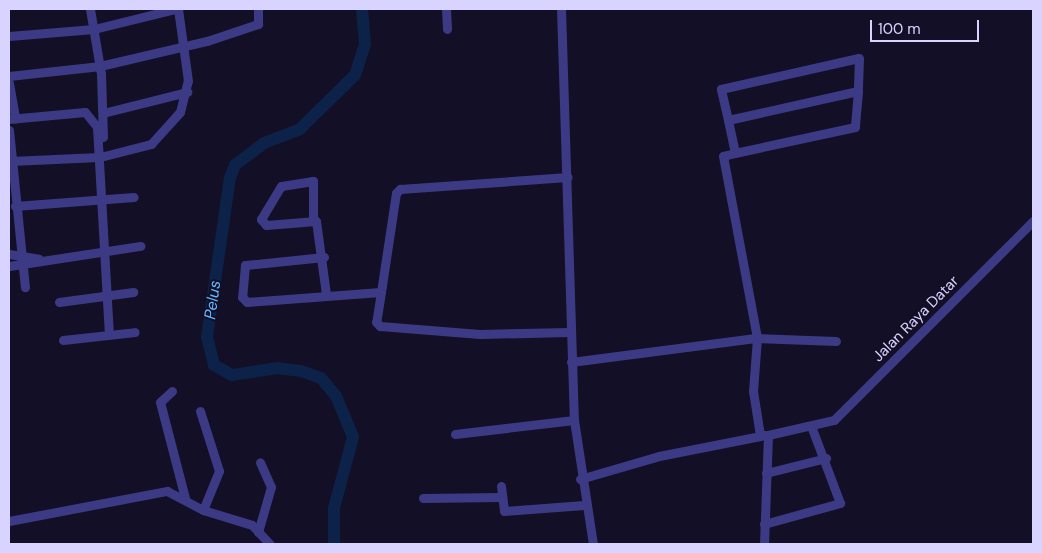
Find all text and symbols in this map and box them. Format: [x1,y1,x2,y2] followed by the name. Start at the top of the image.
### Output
[872,10,981,42] scale bar
[878,19,921,39] text: 100 m
[869,272,963,366] street label: Jalan Raya Datar
[201,279,225,321] water label: Pelus

